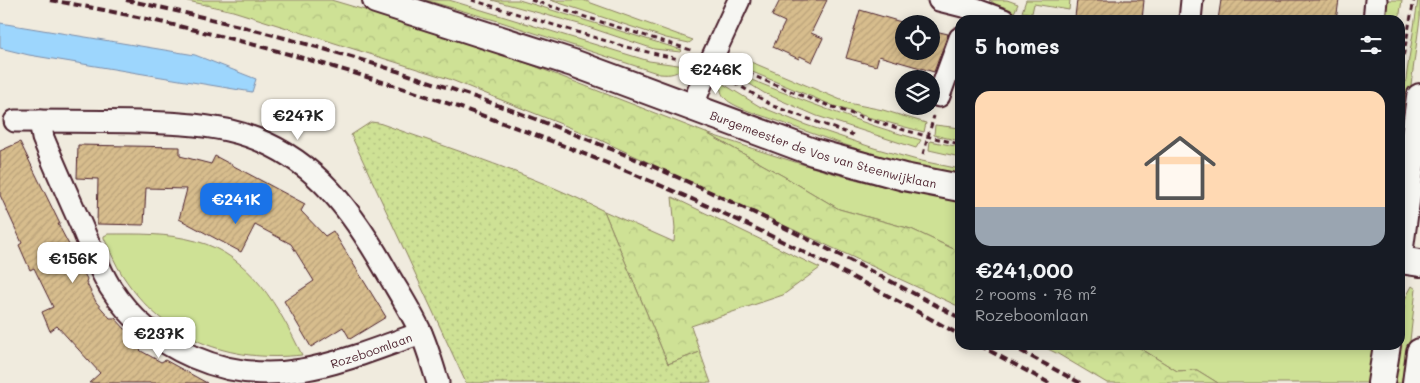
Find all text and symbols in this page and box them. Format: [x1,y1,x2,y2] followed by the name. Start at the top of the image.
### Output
[895,15,940,115] map controls
[895,15,940,60] button: locate
[1357,31,1385,59] icon: filters
[975,32,1060,59] text: 5 homes
[681,52,751,95] pin: €246K
[690,58,742,79] text: €246K
[895,70,940,115] button: layers
[263,98,333,141] pin: €247K
[272,104,324,125] text: €247K
[708,107,938,191] street label: Burgemeester de Vos van Steenwijklaan
[1135,123,1225,213] icon: home
[201,182,271,225] pin: €241K
[211,188,261,209] text: €241K
[38,242,108,284] pin: €156K
[48,247,98,268] text: €156K
[975,256,1073,283] text: €241,000
[975,283,1096,304] text: 2 rooms · 76 m²
[975,304,1088,325] text: Rozeboomlaan
[124,316,194,359] pin: €237K
[134,322,184,343] text: €237K
[328,329,414,371] street label: Rozeboomlaan

